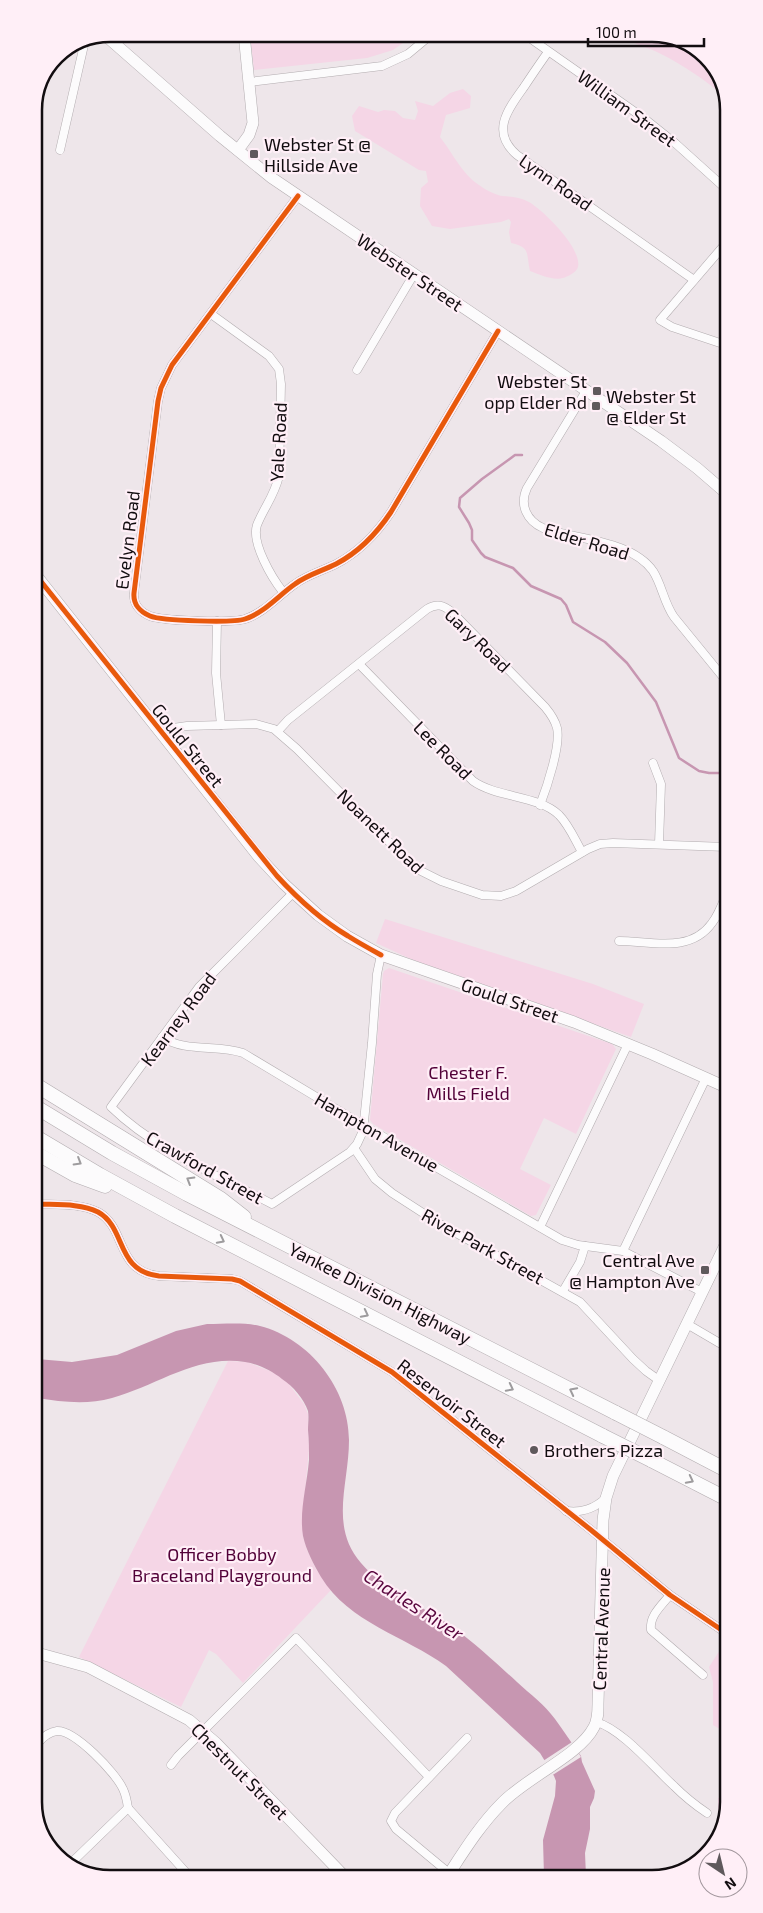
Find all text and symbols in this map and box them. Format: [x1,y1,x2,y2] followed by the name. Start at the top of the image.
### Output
[588,15,704,47] scale bar
[596,23,637,41] text: 100 m
[573,65,681,151] street label: William Street
[264,133,371,176] place label: Webster St @ Hillside Ave
[248,148,260,160] marker: Webster St @ Hillside Ave
[515,149,597,215] street label: Lynn Road
[353,228,467,316] street label: Webster Street
[484,370,587,413] place label: Webster St opp Elder Rd
[591,385,603,397] marker: Webster St opp Elder Rd
[606,385,696,428] place label: Webster St @ Elder St
[590,400,602,412] marker: Webster St @ Elder St
[265,402,291,482] street label: Yale Road
[110,489,144,591] street label: Evelyn Road
[542,518,632,564] street label: Elder Road
[441,603,515,677] street label: Gary Road
[148,699,229,791] street label: Gould Street
[409,716,477,784] street label: Lee Road
[333,784,429,878] street label: Noanett Road
[136,968,220,1070] street label: Kearney Road
[458,973,562,1027] street label: Gould Street
[426,1061,510,1104] park label: Chester F. Mills Field
[311,1088,443,1176] street label: Hampton Avenue
[143,1126,268,1208] street label: Crawford Street
[72,1156,81,1166] one-way arrow
[187,1177,196,1187] one-way arrow
[418,1203,548,1289] street label: River Park Street
[215,1234,224,1244] one-way arrow
[285,1237,475,1349] street label: Yankee Division Highway
[569,1249,695,1292] place label: Central Ave @ Hampton Ave
[699,1264,711,1276] marker: Central Ave @ Hampton Ave
[360,1308,369,1318] one-way arrow
[393,1354,511,1452] street label: Reservoir Street
[505,1382,514,1392] one-way arrow
[569,1387,578,1397] one-way arrow
[544,1439,663,1461] place label: Brothers Pizza
[528,1444,540,1456] marker: Brothers Pizza
[685,1474,694,1484] one-way arrow
[132,1543,312,1586] park label: Officer Bobby Braceland Playground
[360,1563,468,1645] water label: Charles River
[588,1567,614,1691] street label: Central Avenue
[187,1718,293,1824] street label: Chestnut Street
[698,1848,748,1898] north arrow
[722,1874,740,1894] text: N

